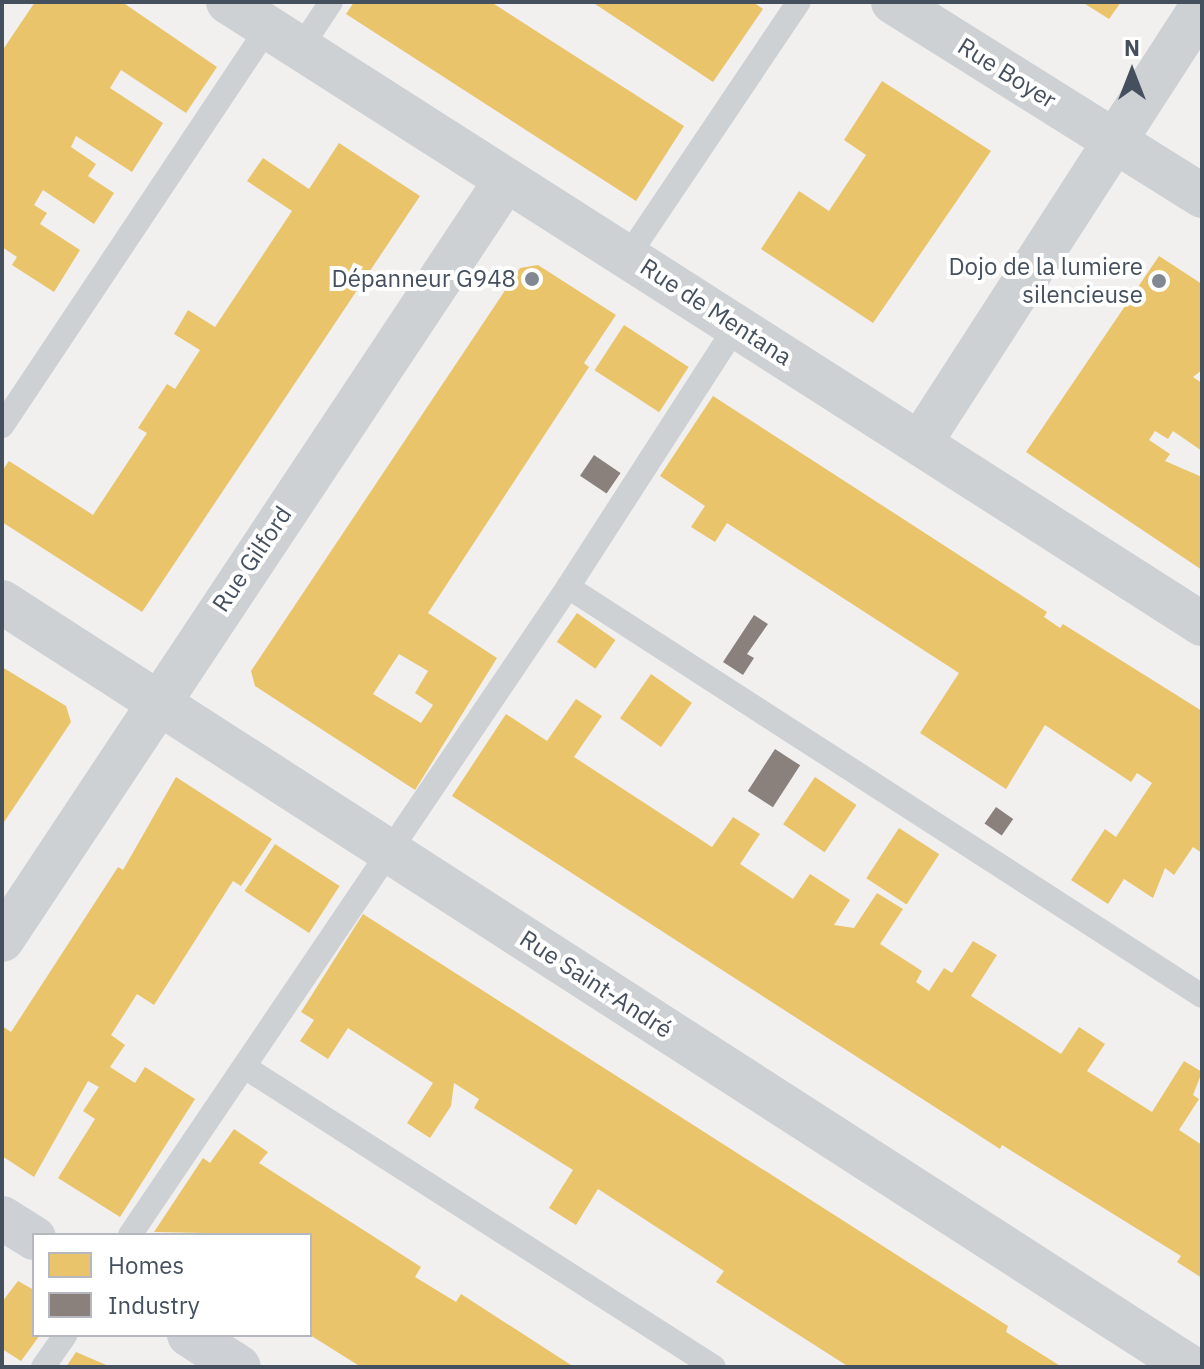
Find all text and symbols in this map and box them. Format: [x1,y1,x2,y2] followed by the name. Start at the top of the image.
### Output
[952,31,1062,115] street label: Rue Boyer
[1092,32,1172,112] north arrow
[1124,33,1140,62] text: N
[635,252,797,372] street label: Rue de Mentana
[948,253,1143,309] place label: Dojo de la lumiere silencieuse
[332,265,516,293] place label: Dépanneur G948
[523,270,541,288] marker: Dépanneur G948
[1150,272,1168,290] marker: Dojo de la lumiere silencieuse
[206,501,298,617] street label: Rue Gilford
[514,924,678,1044] street label: Rue Saint-André
[32,1233,312,1337] legend
[108,1249,184,1281] text: Homes
[108,1289,200,1321] text: Industry

